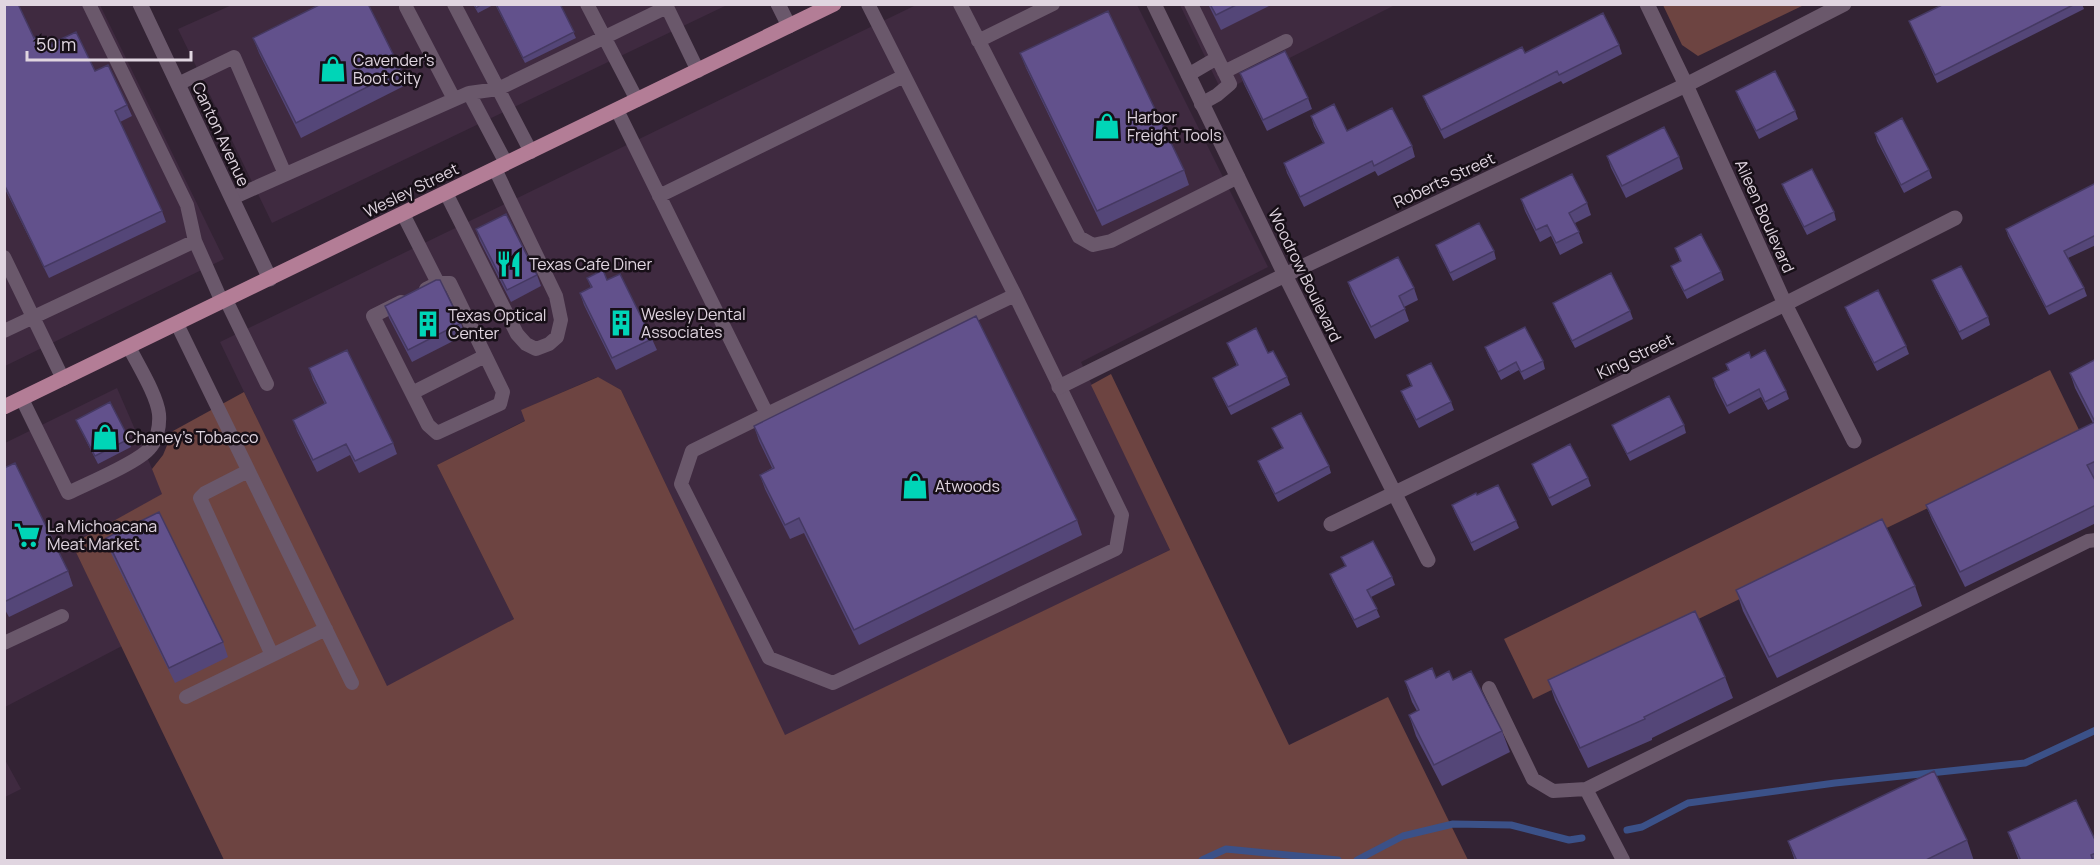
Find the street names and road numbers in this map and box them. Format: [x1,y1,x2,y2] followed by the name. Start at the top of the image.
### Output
[187,78,255,190] street label: Canton Avenue
[1390,147,1498,213] street label: Roberts Street
[1730,156,1800,276] street label: Aileen Boulevard
[360,157,462,223] street label: Wesley Street
[1263,205,1347,345] street label: Woodrow Boulevard
[1593,328,1677,384] street label: King Street

